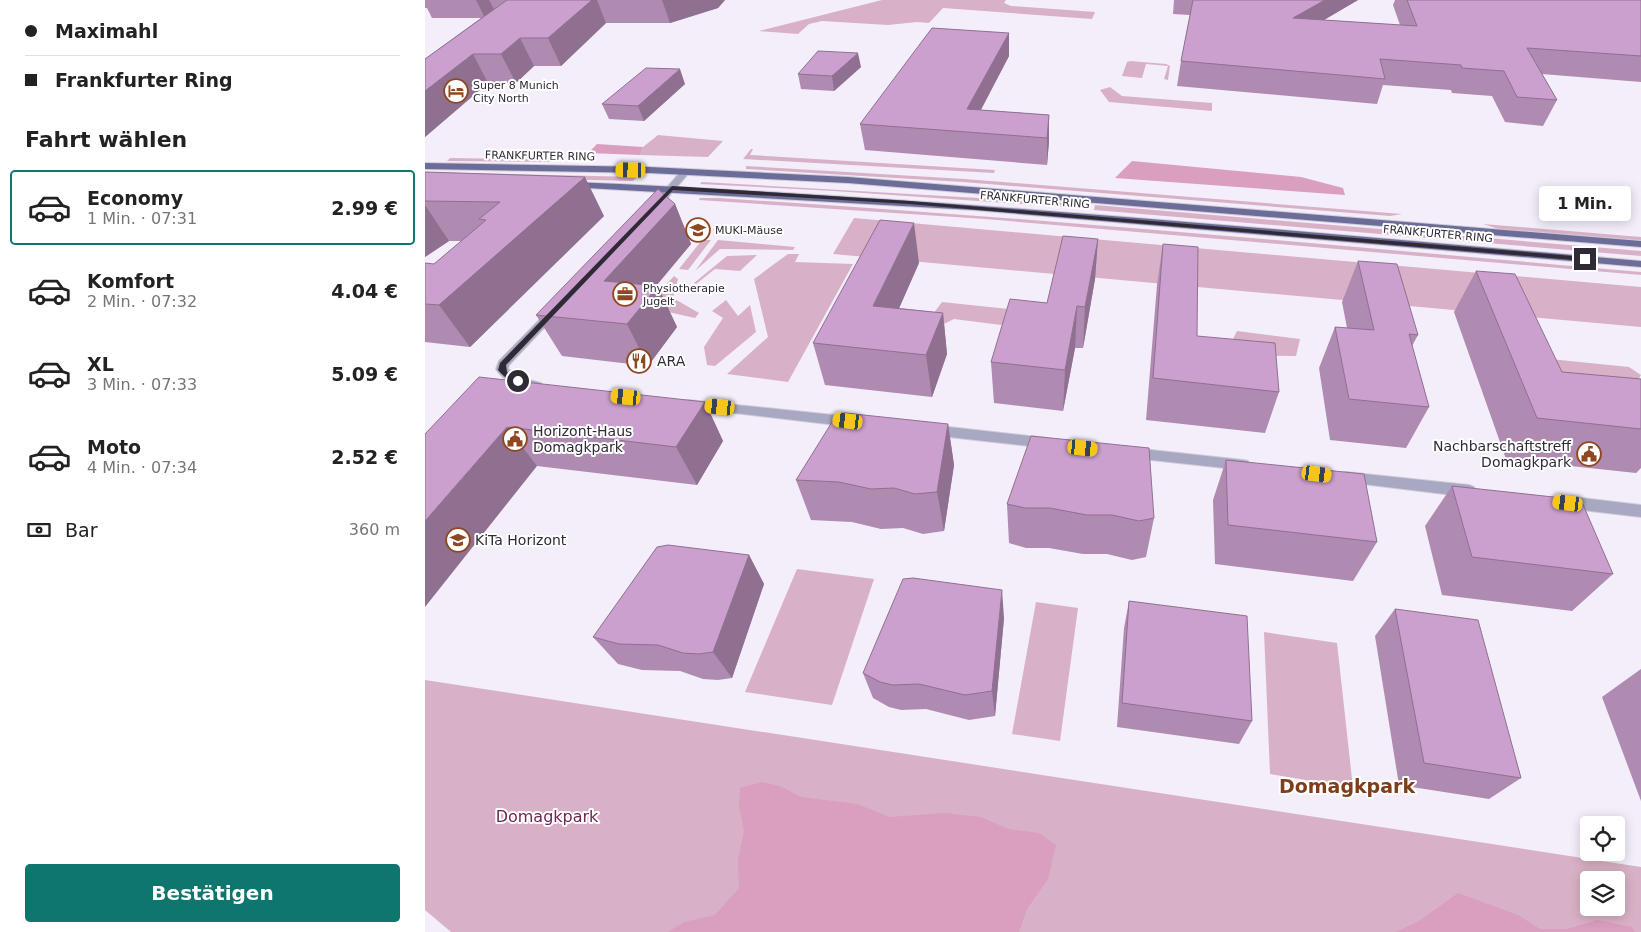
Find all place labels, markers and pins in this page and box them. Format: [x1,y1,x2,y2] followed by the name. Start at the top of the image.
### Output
[443,78,469,104] hotel icon: Super 8 Munich City North
[473,79,559,105] place label: Super 8 Munich City North
[685,217,711,243] school or university icon: MUKI-Mäuse
[715,224,783,237] place label: MUKI-Mäuse
[612,281,638,307] office icon: Physiotherapie Jugelt
[642,282,725,308] place label: Physiotherapie Jugelt
[626,348,652,374] restaurant icon: ARA
[657,353,686,369] place label: ARA
[533,423,632,455] place label: Horizont-Haus Domagkpark
[502,426,528,452] public building icon: Horizont-Haus Domagkpark
[1433,438,1572,470] place label: Nachbarschaftstreff Domagkpark
[1576,441,1602,467] public building icon: Nachbarschaftstreff Domagkpark
[445,527,471,553] school or university icon: KiTa Horizont
[475,532,567,548] place label: KiTa Horizont

